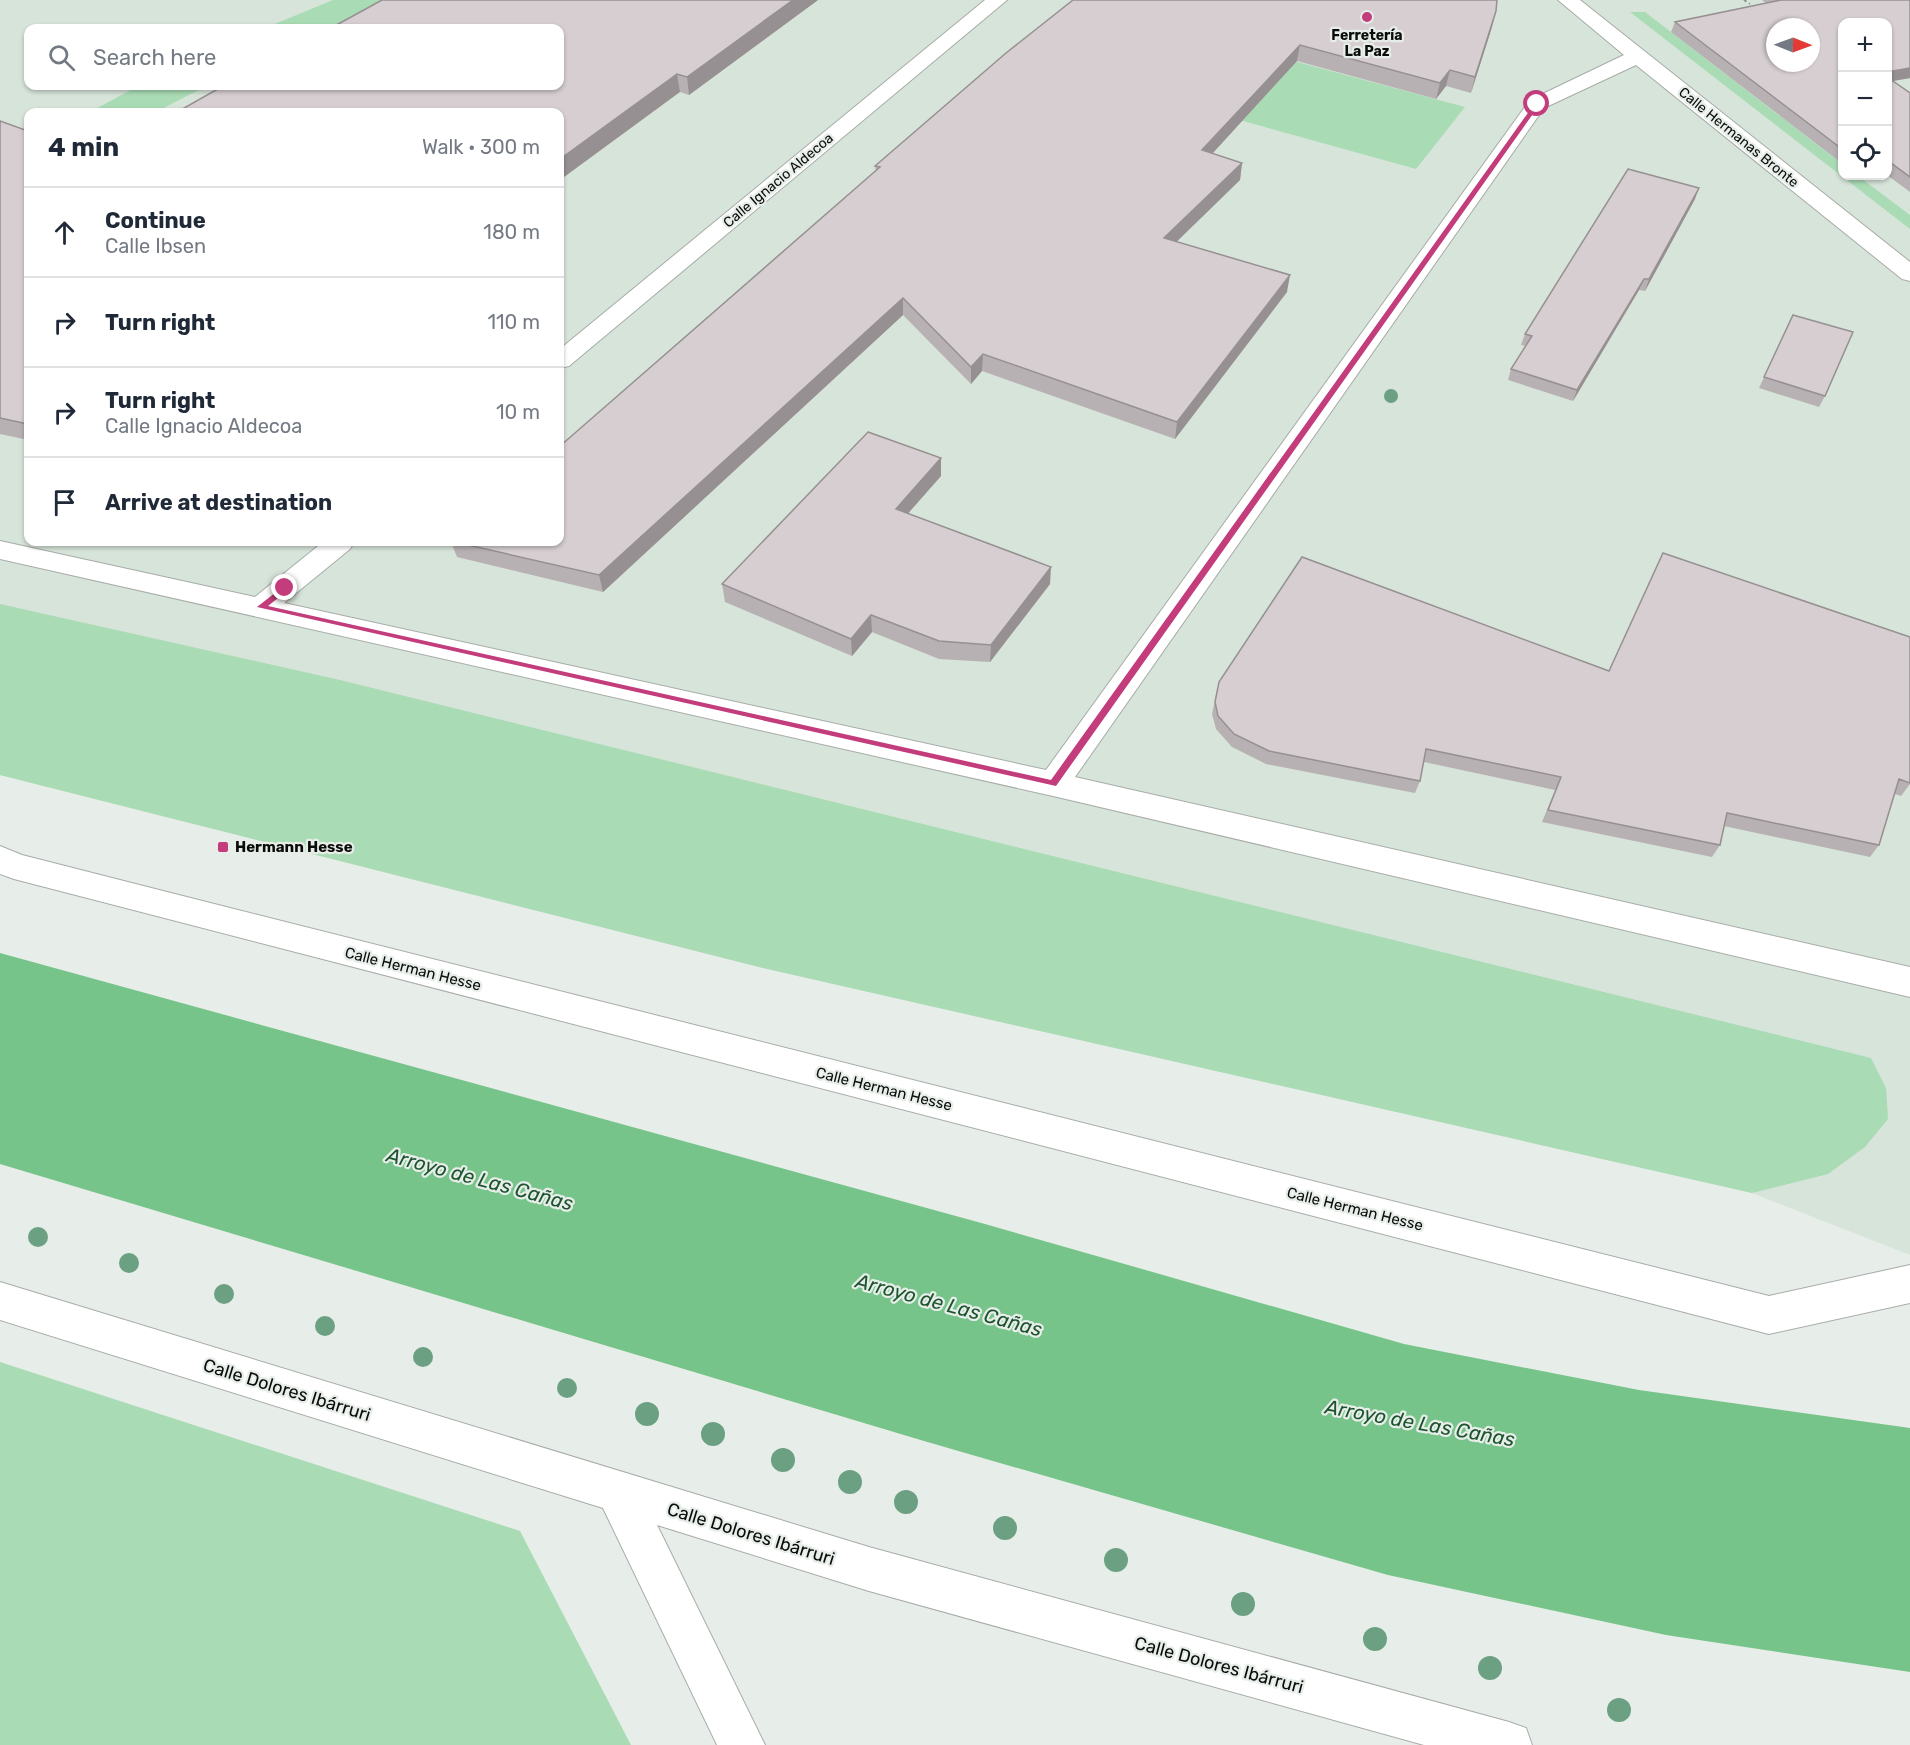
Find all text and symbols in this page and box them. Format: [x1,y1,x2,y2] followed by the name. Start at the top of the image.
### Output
[1360,10,1374,24] marker: Ferretería La Paz
[1766,18,1820,72] north arrow
[1838,18,1892,180] map controls
[1838,18,1892,72] button: +
[24,24,564,90] search box
[1331,27,1403,60] place label: Ferretería La Paz
[45,41,78,74] icon: search
[93,44,216,71] text: Search here
[1838,72,1892,126] button: −
[1675,84,1802,191] street label: Calle Hermanas Bronte
[1523,90,1549,116] route start
[1838,126,1892,180] button: locate
[720,129,837,231] street label: Calle Ignacio Aldecoa
[48,132,119,163] text: 4 min
[422,135,540,159] text: Walk · 300 m
[105,207,206,234] text: Continue
[48,216,81,249] icon: ahead
[483,220,540,244] text: 180 m
[105,234,206,258] text: Calle Ibsen
[48,306,81,339] icon: right
[105,309,215,336] text: Turn right
[488,310,540,334] text: 110 m
[105,387,215,414] text: Turn right
[48,396,81,429] icon: right
[496,400,540,424] text: 10 m
[105,414,302,438] text: Calle Ignacio Aldecoa
[48,486,81,519] icon: arrive
[105,489,332,516] text: Arrive at destination
[271,574,297,600] route end
[235,838,353,856] place label: Hermann Hesse
[216,840,230,854] marker: Hermann Hesse
[343,943,483,995] street label: Calle Herman Hesse
[814,1063,954,1115] street label: Calle Herman Hesse
[383,1142,576,1215] water label: Arroyo de Las Cañas
[1285,1183,1425,1235] street label: Calle Herman Hesse
[852,1268,1045,1341] water label: Arroyo de Las Cañas
[200,1354,374,1426] street label: Calle Dolores Ibárruri
[1322,1394,1517,1451] water label: Arroyo de Las Cañas
[664,1498,838,1570] street label: Calle Dolores Ibárruri
[1132,1632,1306,1698] street label: Calle Dolores Ibárruri

